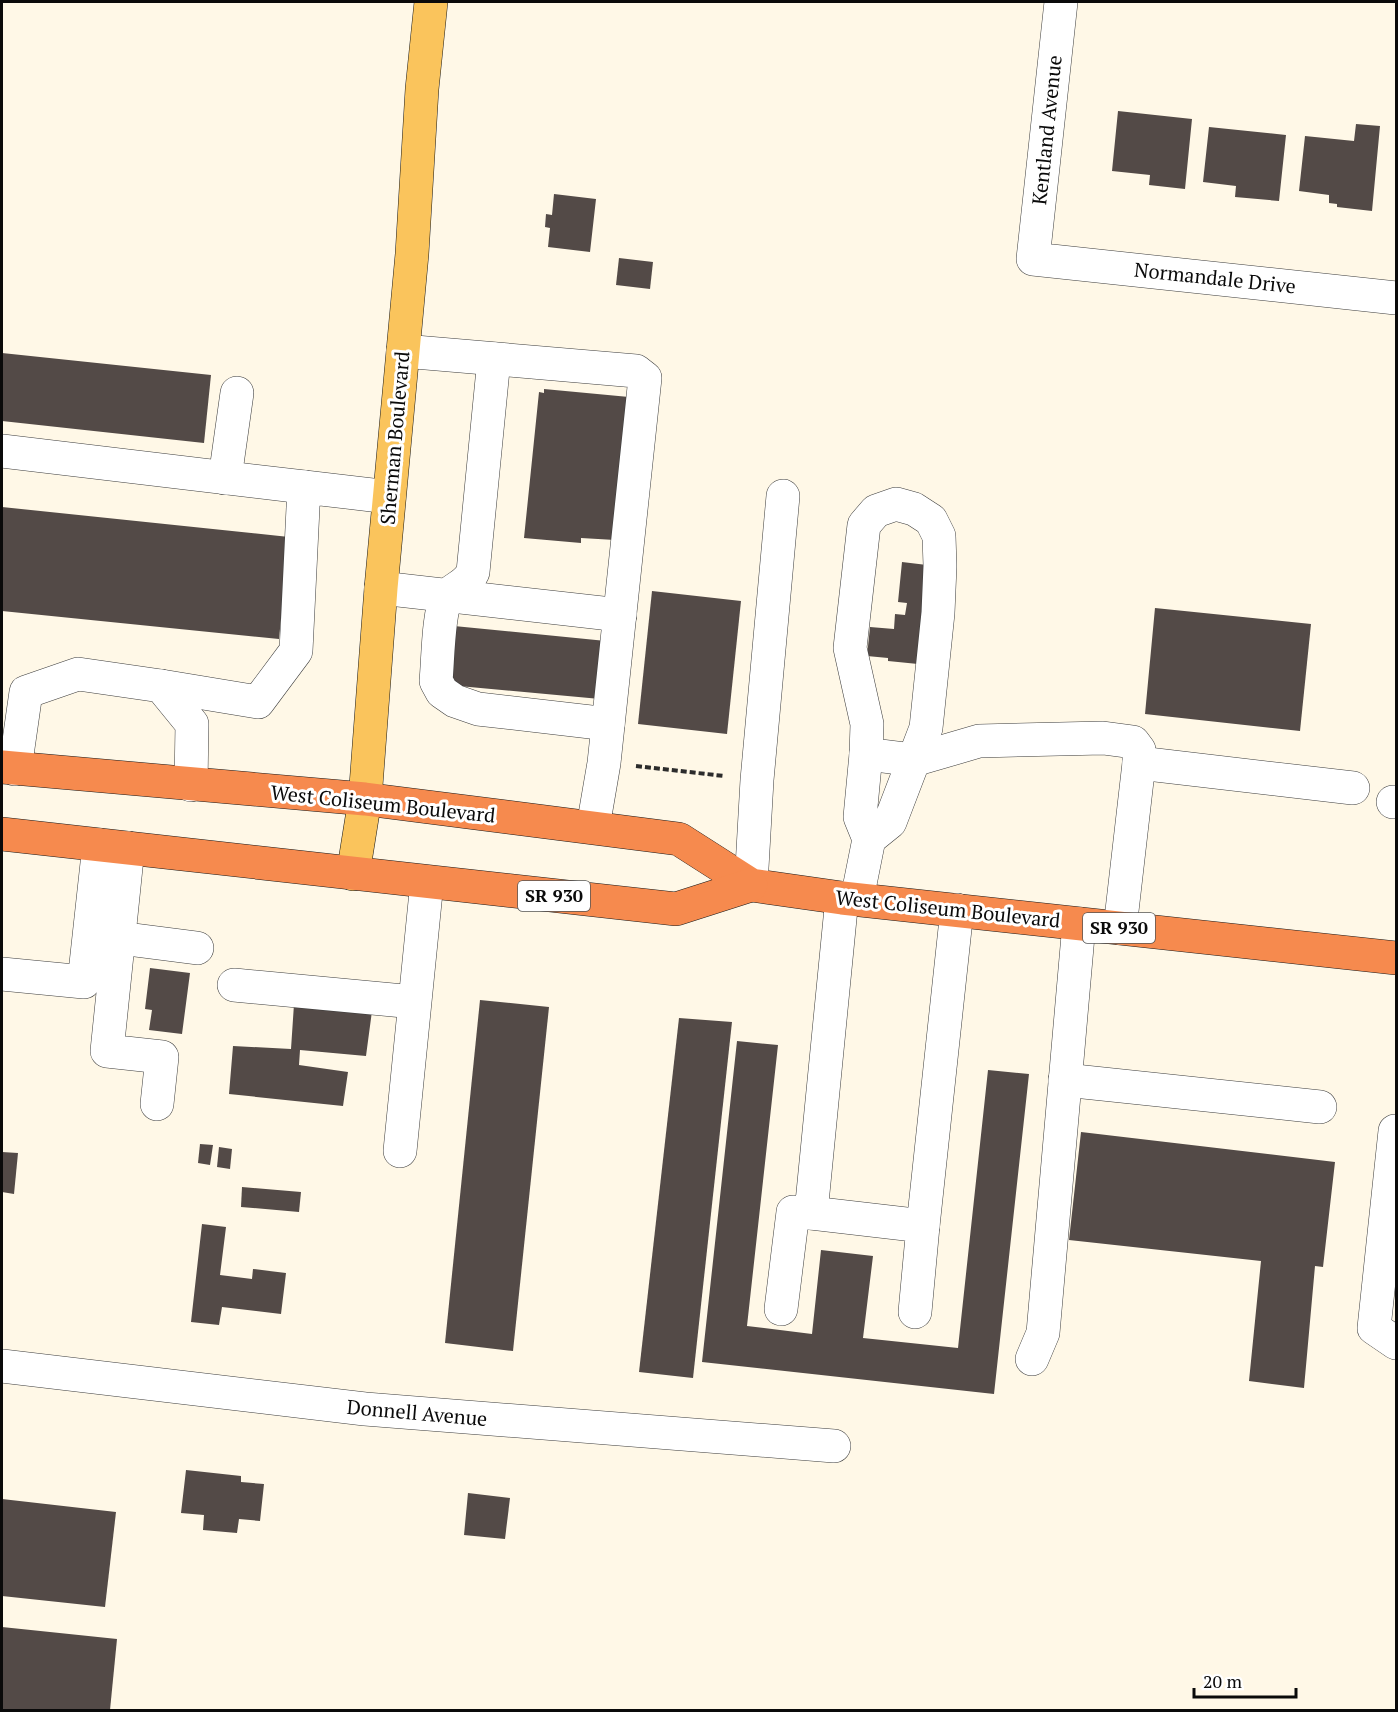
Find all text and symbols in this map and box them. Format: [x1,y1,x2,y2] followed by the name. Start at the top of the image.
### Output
[1025,54,1068,206] street label: Kentland Avenue
[1133,256,1297,299] street label: Normandale Drive
[373,350,416,526] street label: Sherman Boulevard
[269,778,497,829] street label: West Coliseum Boulevard
[518,881,590,911] road number: SR 930
[834,883,1062,934] street label: West Coliseum Boulevard
[1083,913,1155,943] road number: SR 930
[346,1393,488,1432] street label: Donnell Avenue
[1194,1661,1296,1699] scale bar
[1203,1669,1243,1693] text: 20 m

